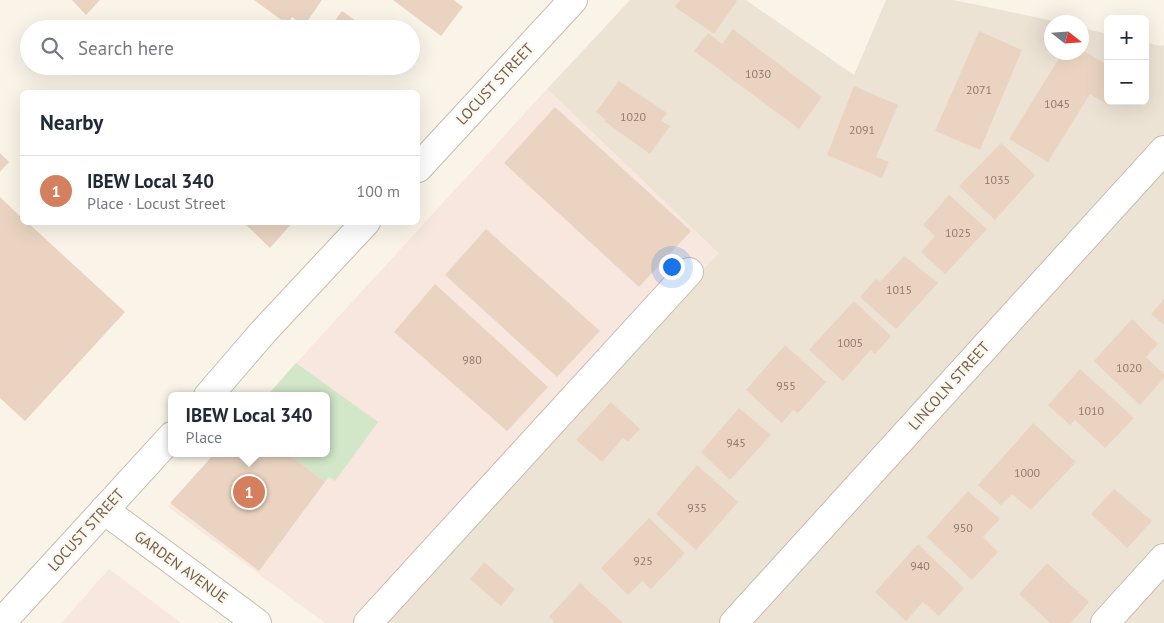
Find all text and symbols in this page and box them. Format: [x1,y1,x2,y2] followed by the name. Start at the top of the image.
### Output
[1044,15,1089,60] north arrow
[1104,15,1149,105] map controls
[1104,15,1149,60] button: +
[20,20,420,75] search box
[38,34,66,62] icon: search
[78,36,174,60] text: Search here
[452,38,538,128] street label: LOCUST STREET
[1104,60,1149,105] button: −
[745,66,772,81] house number: 1030
[966,82,992,97] house number: 2071
[1044,96,1070,111] house number: 1045
[40,109,103,136] text: Nearby
[620,109,647,124] house number: 1020
[849,122,875,137] house number: 2091
[87,169,214,193] text: IBEW Local 340
[984,172,1010,187] house number: 1035
[51,181,61,201] text: 1
[357,181,400,201] text: 100 m
[87,193,225,213] text: Place · Locust Street
[945,225,971,240] house number: 1025
[659,254,685,280] your location
[886,282,912,297] house number: 1015
[837,335,863,350] house number: 1005
[904,337,994,434] street label: LINCOLN STREET
[462,352,482,367] house number: 980
[1116,360,1143,375] house number: 1020
[776,378,796,393] house number: 955
[168,392,330,457] popup
[186,403,312,427] text: IBEW Local 340
[1078,403,1105,418] house number: 1010
[186,427,222,447] text: Place
[726,435,746,450] house number: 945
[1014,465,1041,480] house number: 1000
[233,473,265,511] pin: 1
[44,484,128,575] street label: LOCUST STREET
[687,500,707,515] house number: 935
[953,520,973,535] house number: 950
[131,526,232,607] street label: GARDEN AVENUE
[633,553,653,568] house number: 925
[910,558,930,573] house number: 940

